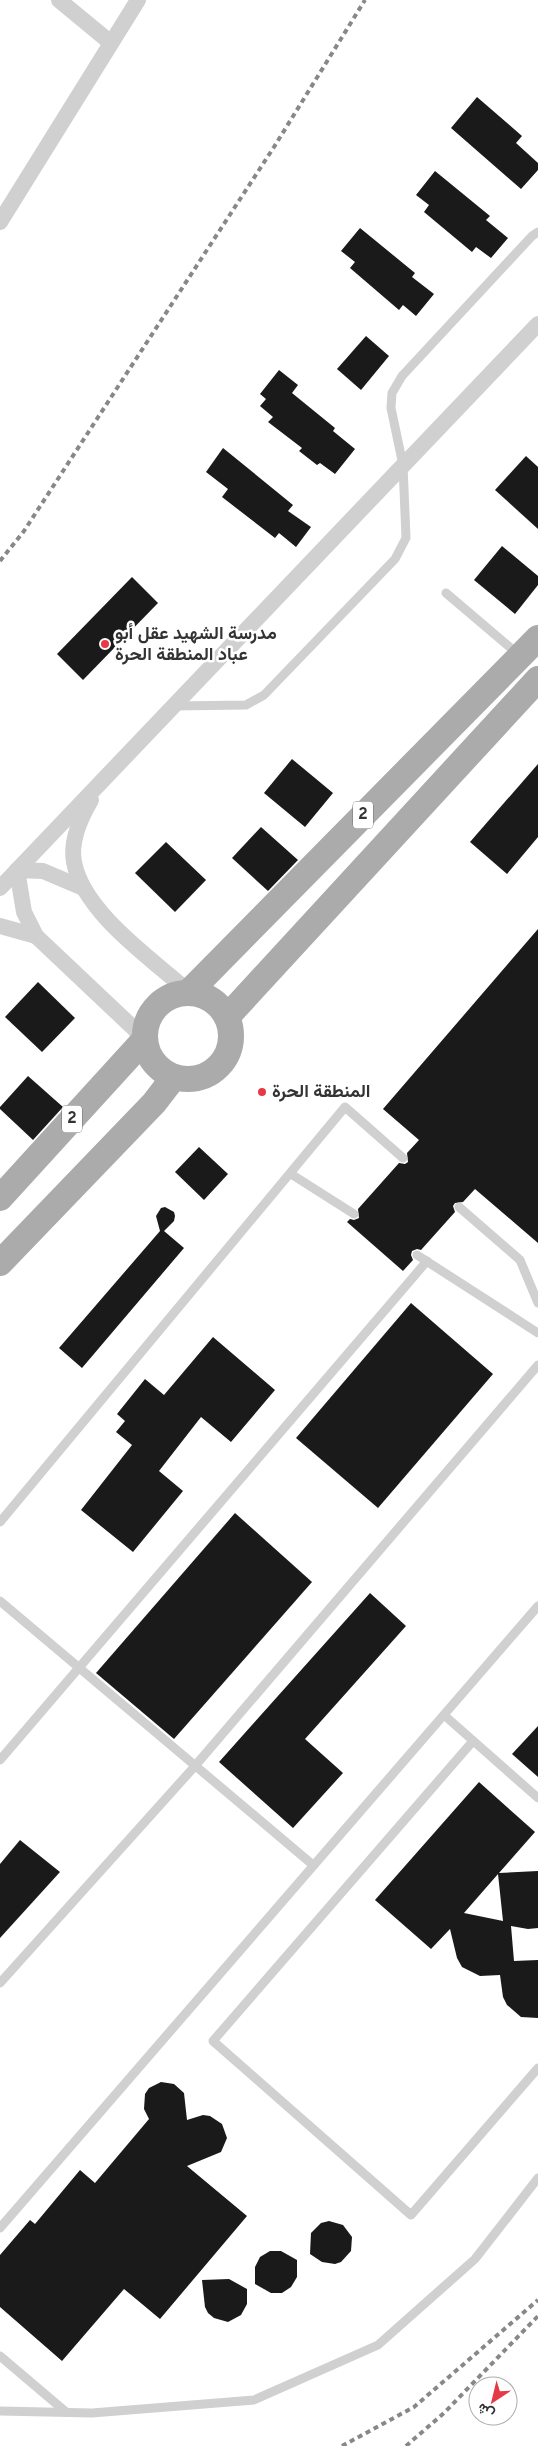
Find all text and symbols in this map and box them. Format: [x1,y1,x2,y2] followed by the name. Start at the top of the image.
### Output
[115,623,277,667] place label: مدرسة الشهيد عقل أبو عباد المنطقة الحرة
[99,638,111,650] marker: مدرسة الشهيد عقل أبو عباد المنطقة الحرة
[353,802,373,828] road number: 2
[272,1081,370,1104] place label: المنطقة الحرة
[256,1086,268,1098] marker: المنطقة الحرة
[62,1106,82,1132] road number: 2
[468,2376,518,2426] north arrow
[474,2399,498,2422] text: ش

